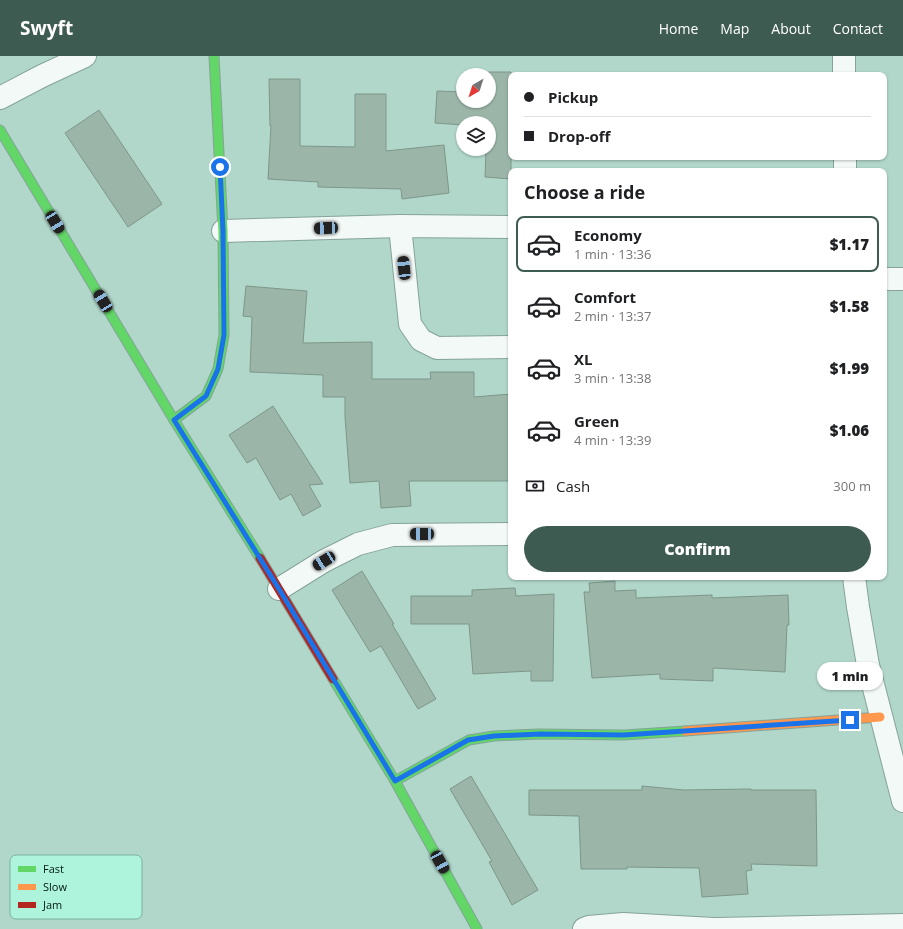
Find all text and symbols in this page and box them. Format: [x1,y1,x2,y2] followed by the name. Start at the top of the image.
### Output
[20,15,73,41] text: Swyft
[659,19,698,38] text: Home
[720,19,749,38] text: Map
[771,19,811,38] text: About
[833,19,883,38] text: Contact
[456,68,496,108] north arrow
[456,68,496,156] map controls
[548,87,598,107] text: Pickup
[456,116,496,156] button: layers
[548,126,610,146] text: Drop-off
[211,158,229,176] route start
[524,180,645,204] text: Choose a ride
[44,209,66,235] car
[314,222,338,234] car
[574,225,642,245] text: Economy
[526,226,562,262] icon: car
[830,234,869,254] text: $1.17
[574,245,651,263] text: 1 min · 13:36
[397,255,411,281] car
[574,287,636,307] text: Comfort
[92,288,114,314] car
[526,288,562,324] icon: car
[830,296,869,316] text: $1.58
[574,307,651,325] text: 2 min · 13:37
[574,349,592,369] text: XL
[526,350,562,386] icon: car
[830,358,869,378] text: $1.99
[574,369,651,387] text: 3 min · 13:38
[574,411,619,431] text: Green
[526,412,562,448] icon: car
[830,420,869,440] text: $1.06
[574,431,651,449] text: 4 min · 13:39
[524,475,546,497] icon: cash
[556,476,590,496] text: Cash
[833,477,871,495] text: 300 m
[524,526,871,572] button: Confirm
[410,528,434,540] car
[311,550,337,572] car
[817,662,883,690] callout: 1 min
[832,667,868,685] text: 1 min
[841,711,859,729] route end
[429,849,451,875] car
[10,855,142,919] legend
[43,861,64,876] text: Fast
[43,879,67,894] text: Slow
[42,897,62,912] text: Jam

